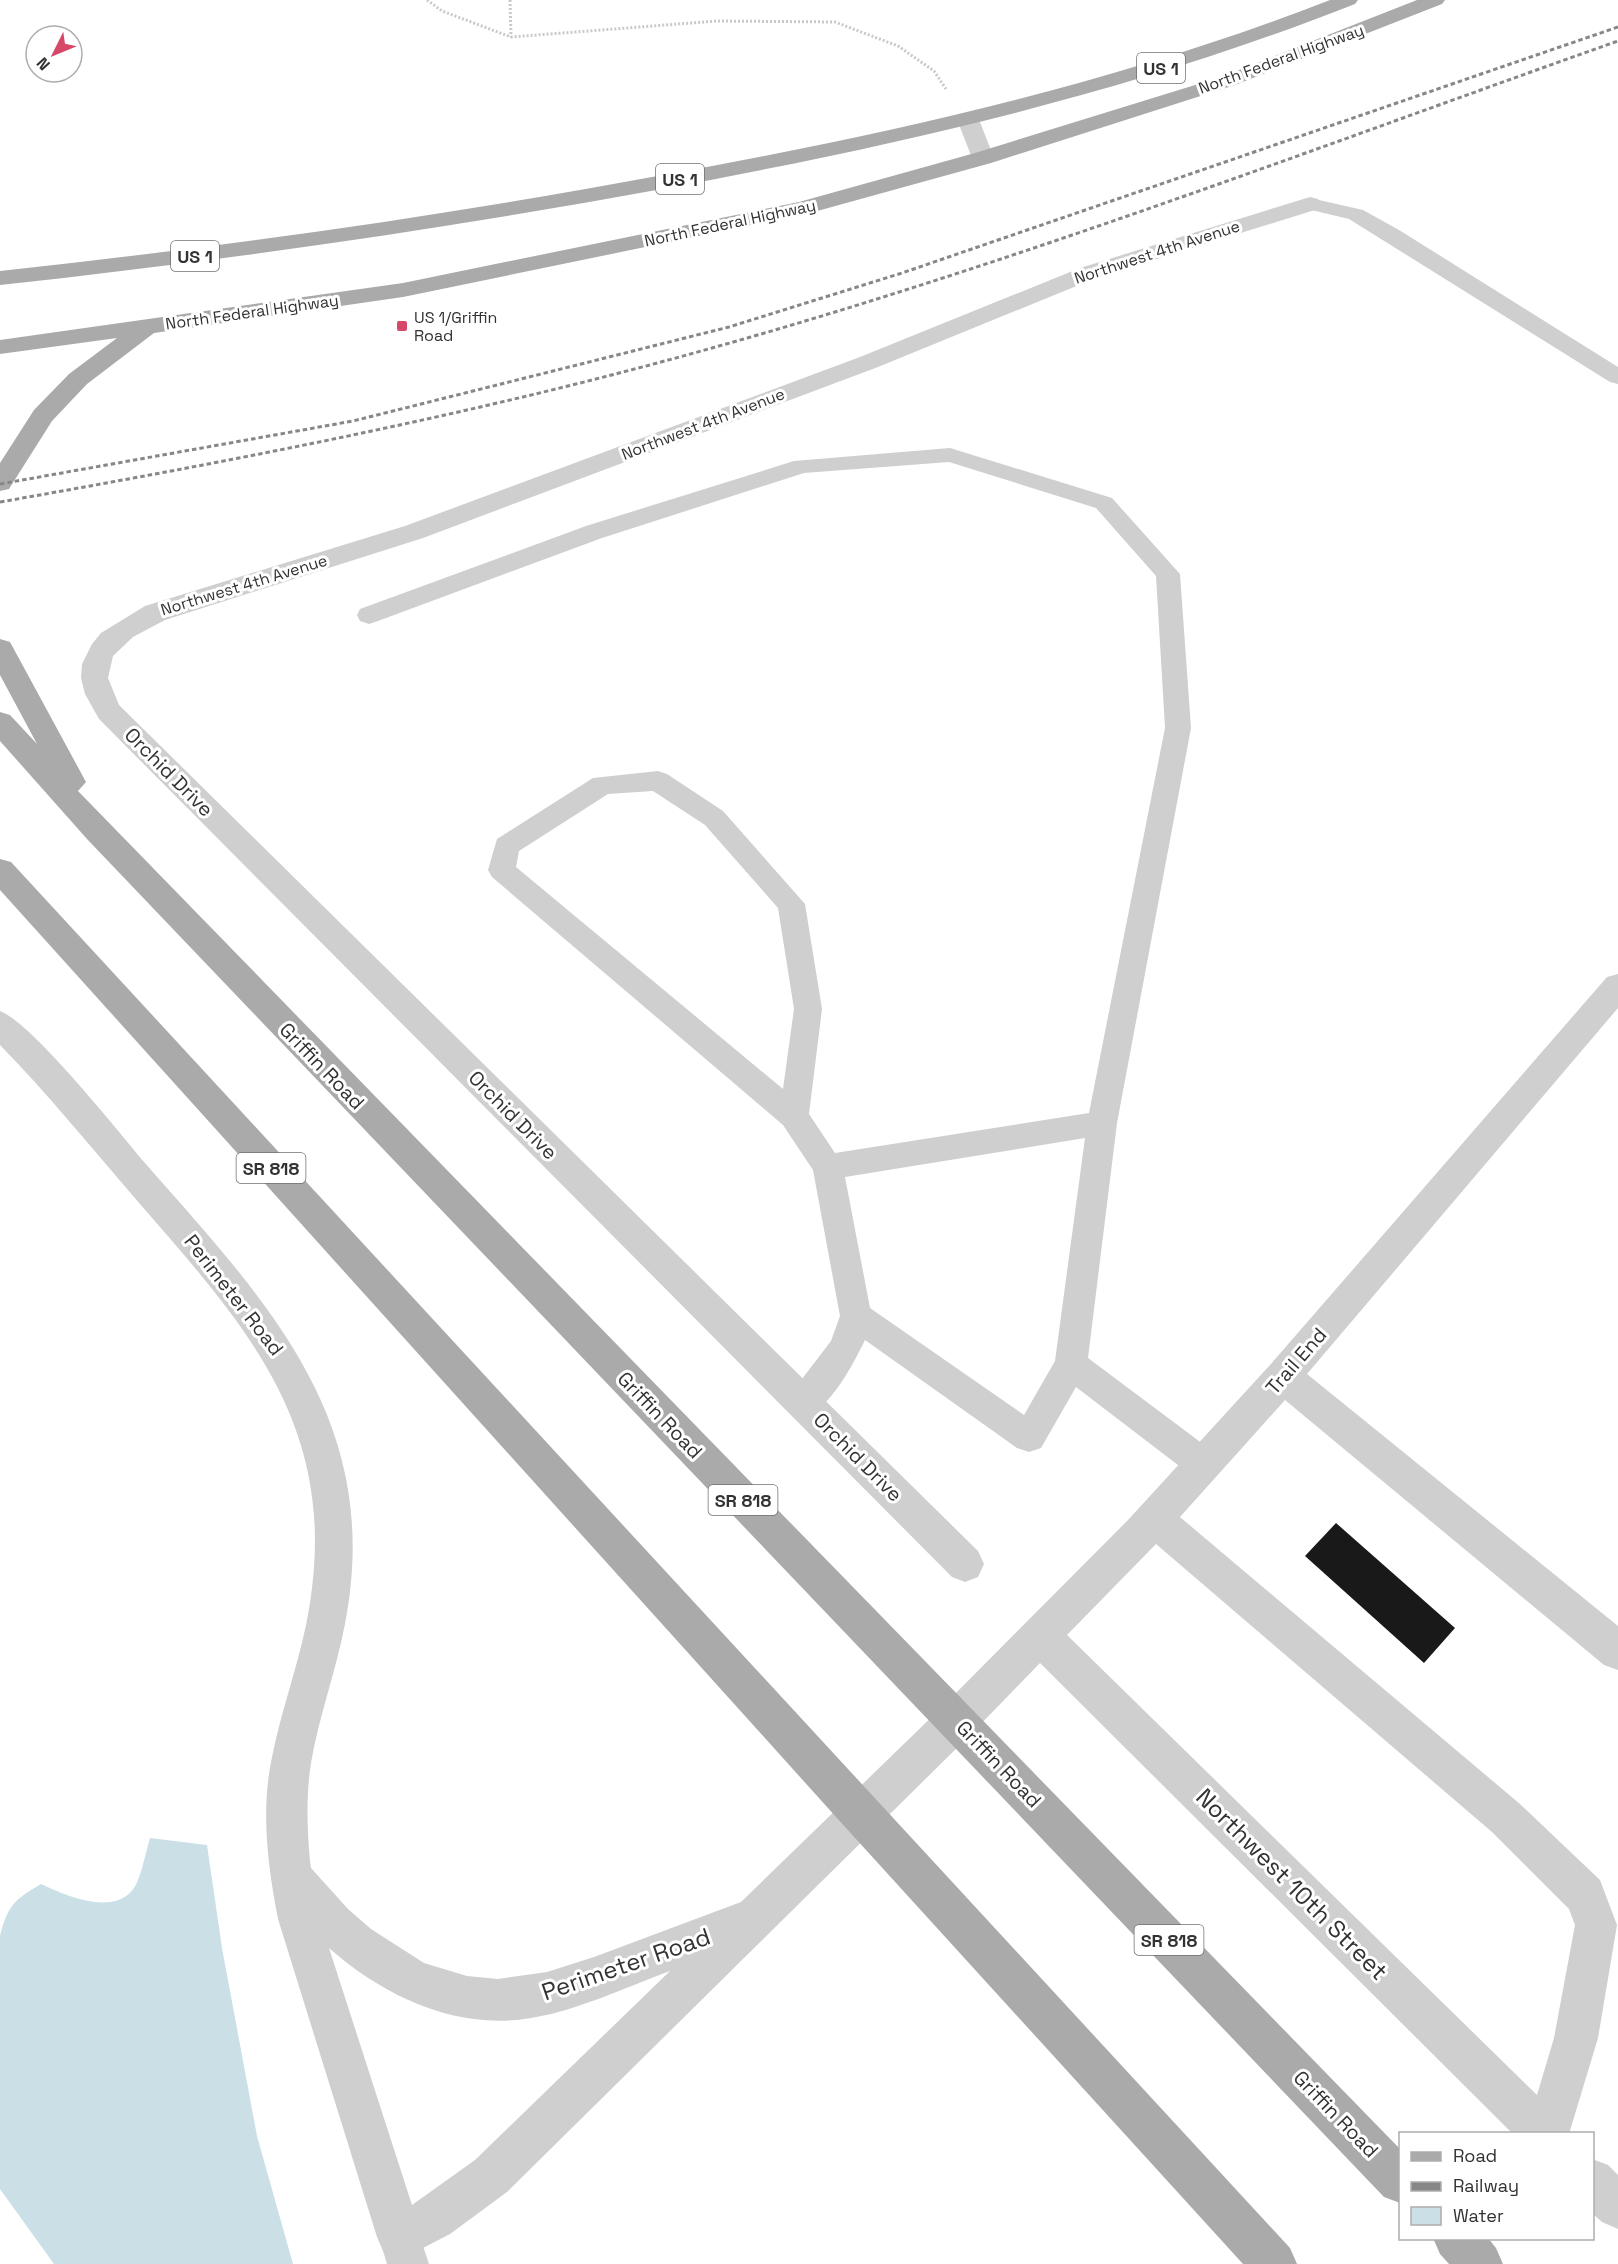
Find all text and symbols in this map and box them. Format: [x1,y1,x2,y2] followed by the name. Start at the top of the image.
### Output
[1195,19,1367,99] street label: North Federal Highway
[24,24,84,84] north arrow
[32,53,55,75] text: N
[1137,53,1185,83] road number: US 1
[656,164,704,194] road number: US 1
[642,195,818,251] street label: North Federal Highway
[1071,215,1243,289] street label: Northwest 4th Avenue
[171,241,219,271] road number: US 1
[164,289,340,335] street label: North Federal Highway
[414,307,497,346] place label: US 1/Griffin Road
[395,319,409,333] marker: US 1/Griffin Road
[618,383,788,465] street label: Northwest 4th Avenue
[158,550,330,620] street label: Northwest 4th Avenue
[119,722,219,822] street label: Orchid Drive
[274,1017,370,1115] street label: Griffin Road
[463,1065,563,1165] street label: Orchid Drive
[236,1153,306,1183] road number: SR 818
[178,1229,290,1361] street label: Perimeter Road
[1260,1322,1332,1400] street label: Trail End
[612,1366,708,1464] street label: Griffin Road
[808,1407,908,1507] street label: Orchid Drive
[708,1485,777,1515] road number: SR 818
[951,1715,1047,1813] street label: Griffin Road
[1190,1782,1394,1986] street label: Northwest 10th Street
[538,1921,714,2007] street label: Perimeter Road
[1134,1925,1204,1955] road number: SR 818
[1288,2065,1384,2163] street label: Griffin Road
[1399,2132,1594,2240] legend
[1453,2144,1497,2167] text: Road
[1453,2174,1519,2197] text: Railway
[1453,2204,1504,2227] text: Water

